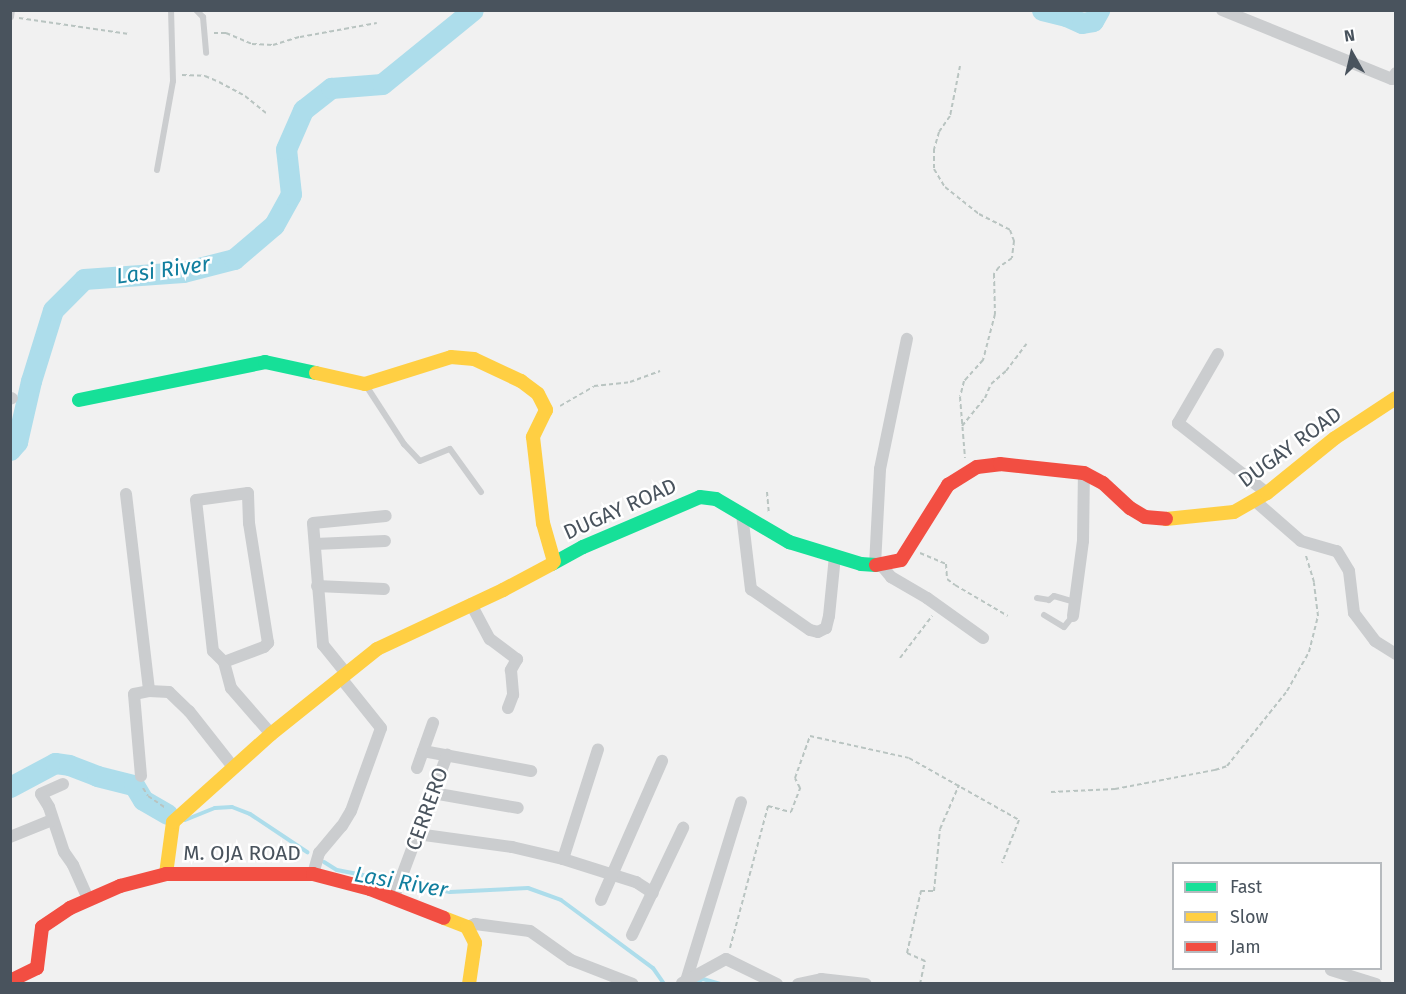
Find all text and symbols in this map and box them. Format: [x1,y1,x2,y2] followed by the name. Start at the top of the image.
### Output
[1322,24,1382,84] north arrow
[1343,26,1356,46] text: N
[114,250,212,290] water label: Lasi River
[1234,401,1346,493] street label: DUGAY ROAD
[560,473,680,545] street label: DUGAY ROAD
[400,764,454,854] street label: CERRERO
[183,840,301,866] street label: M. OJA ROAD
[352,861,450,903] water label: Lasi River
[1172,862,1382,970] legend
[1230,876,1262,898] text: Fast
[1230,906,1268,928] text: Slow
[1230,936,1261,958] text: Jam

